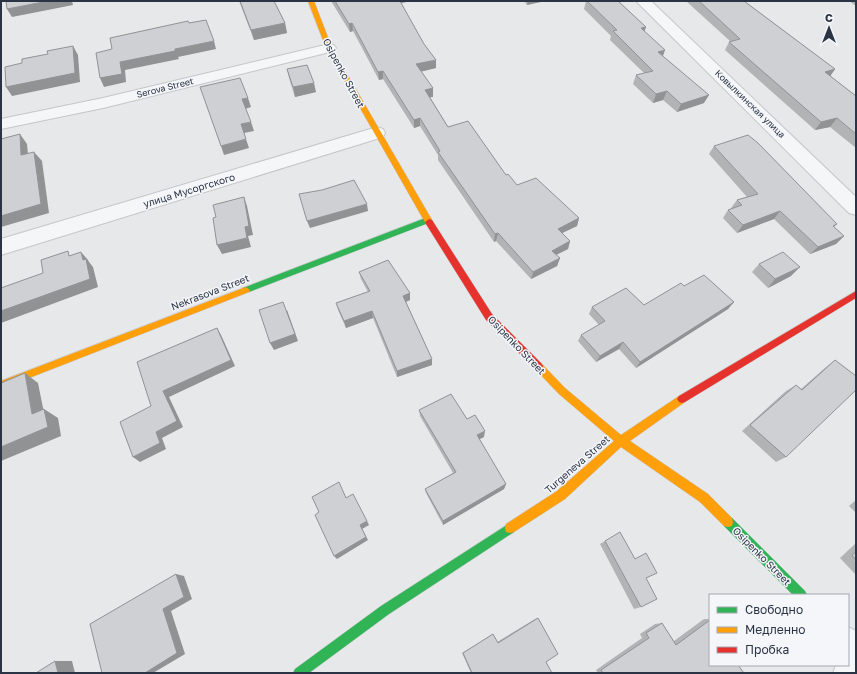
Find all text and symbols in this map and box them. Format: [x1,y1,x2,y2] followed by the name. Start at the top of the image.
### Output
[809,8,849,48] north arrow
[825,11,833,24] text: С
[321,36,367,110] street label: Osipenko Street
[713,67,788,140] street label: Ковылкинская улица
[135,75,195,100] street label: Serova Street
[142,170,236,210] street label: улица Мусоргского
[169,272,251,312] street label: Nekrasova Street
[486,313,548,377] street label: Osipenko Street
[542,433,612,495] street label: Turgeneva Street
[731,525,793,587] street label: Osipenko Street
[709,594,849,666] legend
[745,602,803,617] text: Свободно
[745,622,805,637] text: Медленно
[745,642,789,657] text: Пробка

